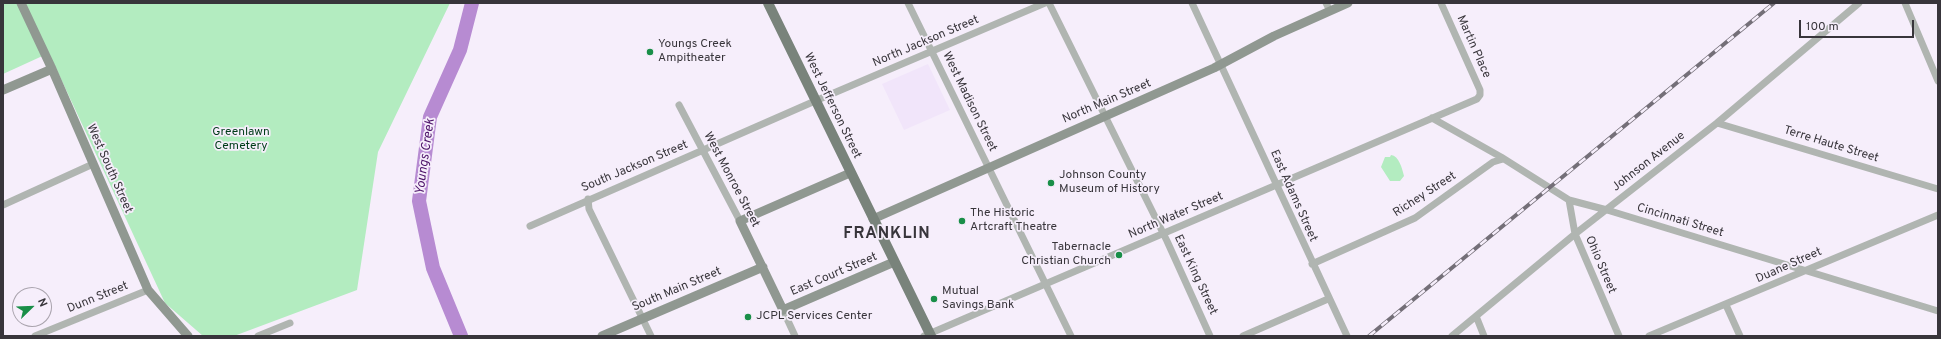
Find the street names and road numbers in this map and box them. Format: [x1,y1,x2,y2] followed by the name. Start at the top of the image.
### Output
[871,13,981,71] street label: North Jackson Street
[1453,13,1493,81] street label: Martin Place
[939,50,999,154] street label: West Madison Street
[800,51,864,161] street label: West Jefferson Street
[1060,77,1154,127] street label: North Main Street
[83,122,135,216] street label: West South Street
[1782,124,1880,166] street label: Terre Haute Street
[1610,129,1688,195] street label: Johnson Avenue
[700,130,762,230] street label: West Monroe Street
[580,138,690,196] street label: South Jackson Street
[1266,148,1320,244] street label: East Adams Street
[1391,169,1459,221] street label: Richey Street
[1127,190,1225,242] street label: North Water Street
[1635,201,1725,241] street label: Cincinnati Street
[1170,233,1220,317] street label: East King Street
[1581,234,1619,296] street label: Ohio Street
[1754,245,1824,287] street label: Duane Street
[788,250,880,300] street label: East Court Street
[630,265,724,315] street label: South Main Street
[65,279,131,317] street label: Dunn Street

